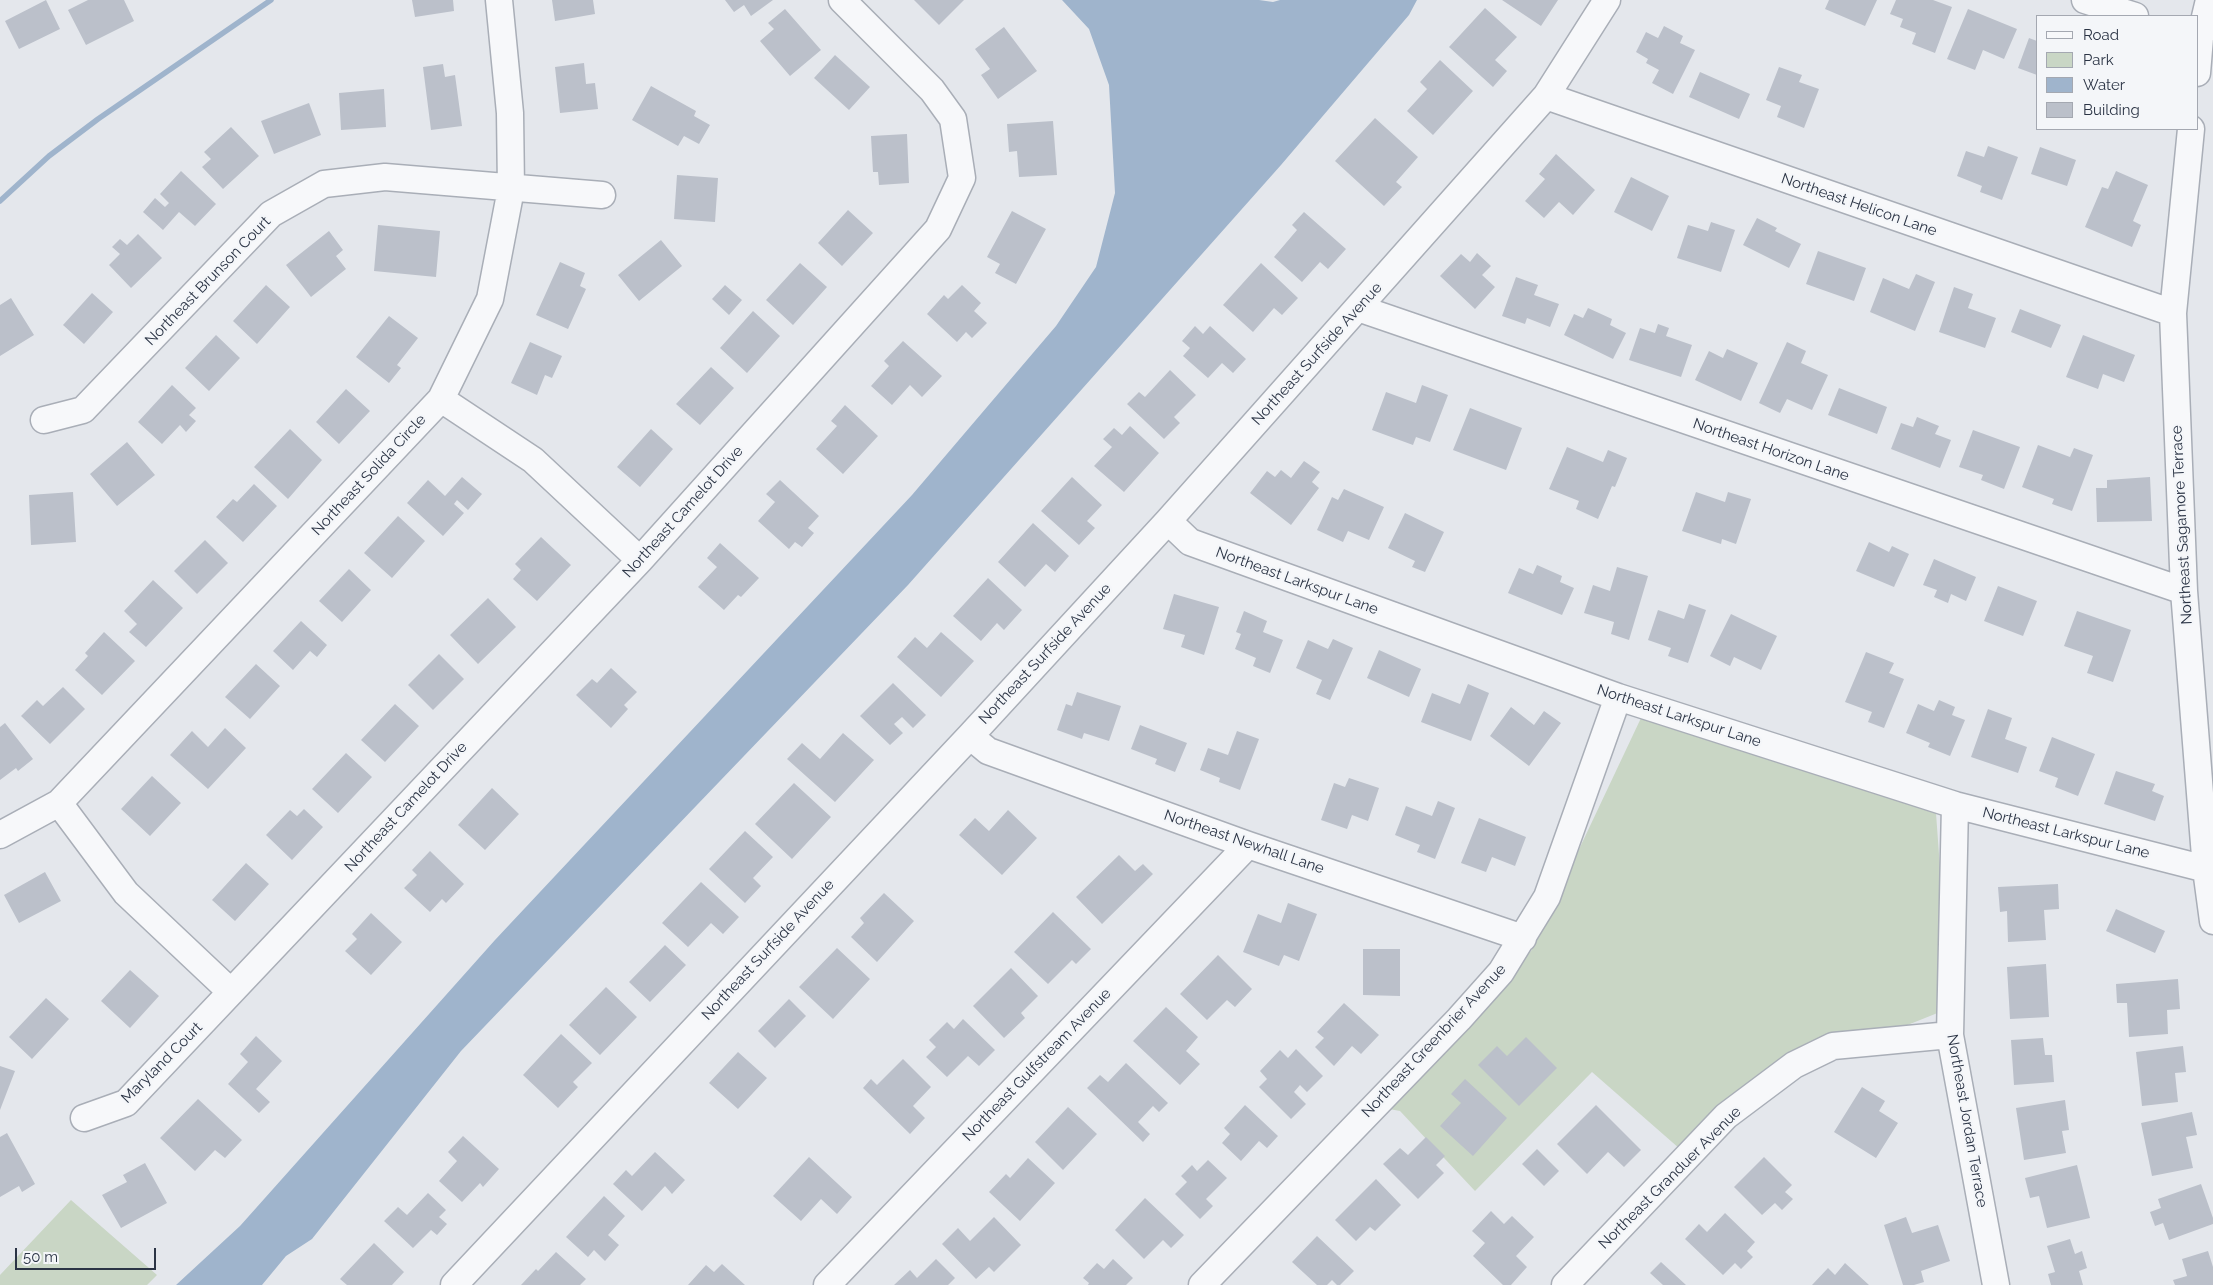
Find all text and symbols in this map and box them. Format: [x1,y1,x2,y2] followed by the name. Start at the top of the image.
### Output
[2036,15,2198,130] legend
[2083,26,2119,44] text: Road
[2083,51,2114,69] text: Park
[2083,76,2125,94] text: Water
[2083,101,2140,119] text: Building
[1779,170,1939,240] street label: Northeast Helicon Lane
[142,213,274,349] street label: Northeast Brunson Court
[1248,279,1386,429] street label: Northeast Surfside Avenue
[308,411,430,539] street label: Northeast Solida Circle
[1691,415,1851,485] street label: Northeast Horizon Lane
[2168,425,2196,625] street label: Northeast Sagamore Terrace
[619,442,747,582] street label: Northeast Camelot Drive
[1213,543,1381,619] street label: Northeast Larkspur Lane
[975,580,1115,728] street label: Northeast Surfside Avenue
[1595,681,1763,751] street label: Northeast Larkspur Lane
[341,738,471,876] street label: Northeast Camelot Drive
[1981,804,2151,862] street label: Northeast Larkspur Lane
[1162,806,1326,878] street label: Northeast Newhall Lane
[698,876,838,1024] street label: Northeast Surfside Avenue
[1358,961,1510,1121] street label: Northeast Greenbrier Avenue
[959,985,1115,1145] street label: Northeast Gulfstream Avenue
[118,1019,206,1107] street label: Maryland Court
[1943,1033,1991,1209] street label: Northeast Jordan Terrace
[1595,1103,1745,1253] street label: Northeast Granduer Avenue
[18,1238,159,1270] scale bar
[23,1248,58,1266] text: 50 m

